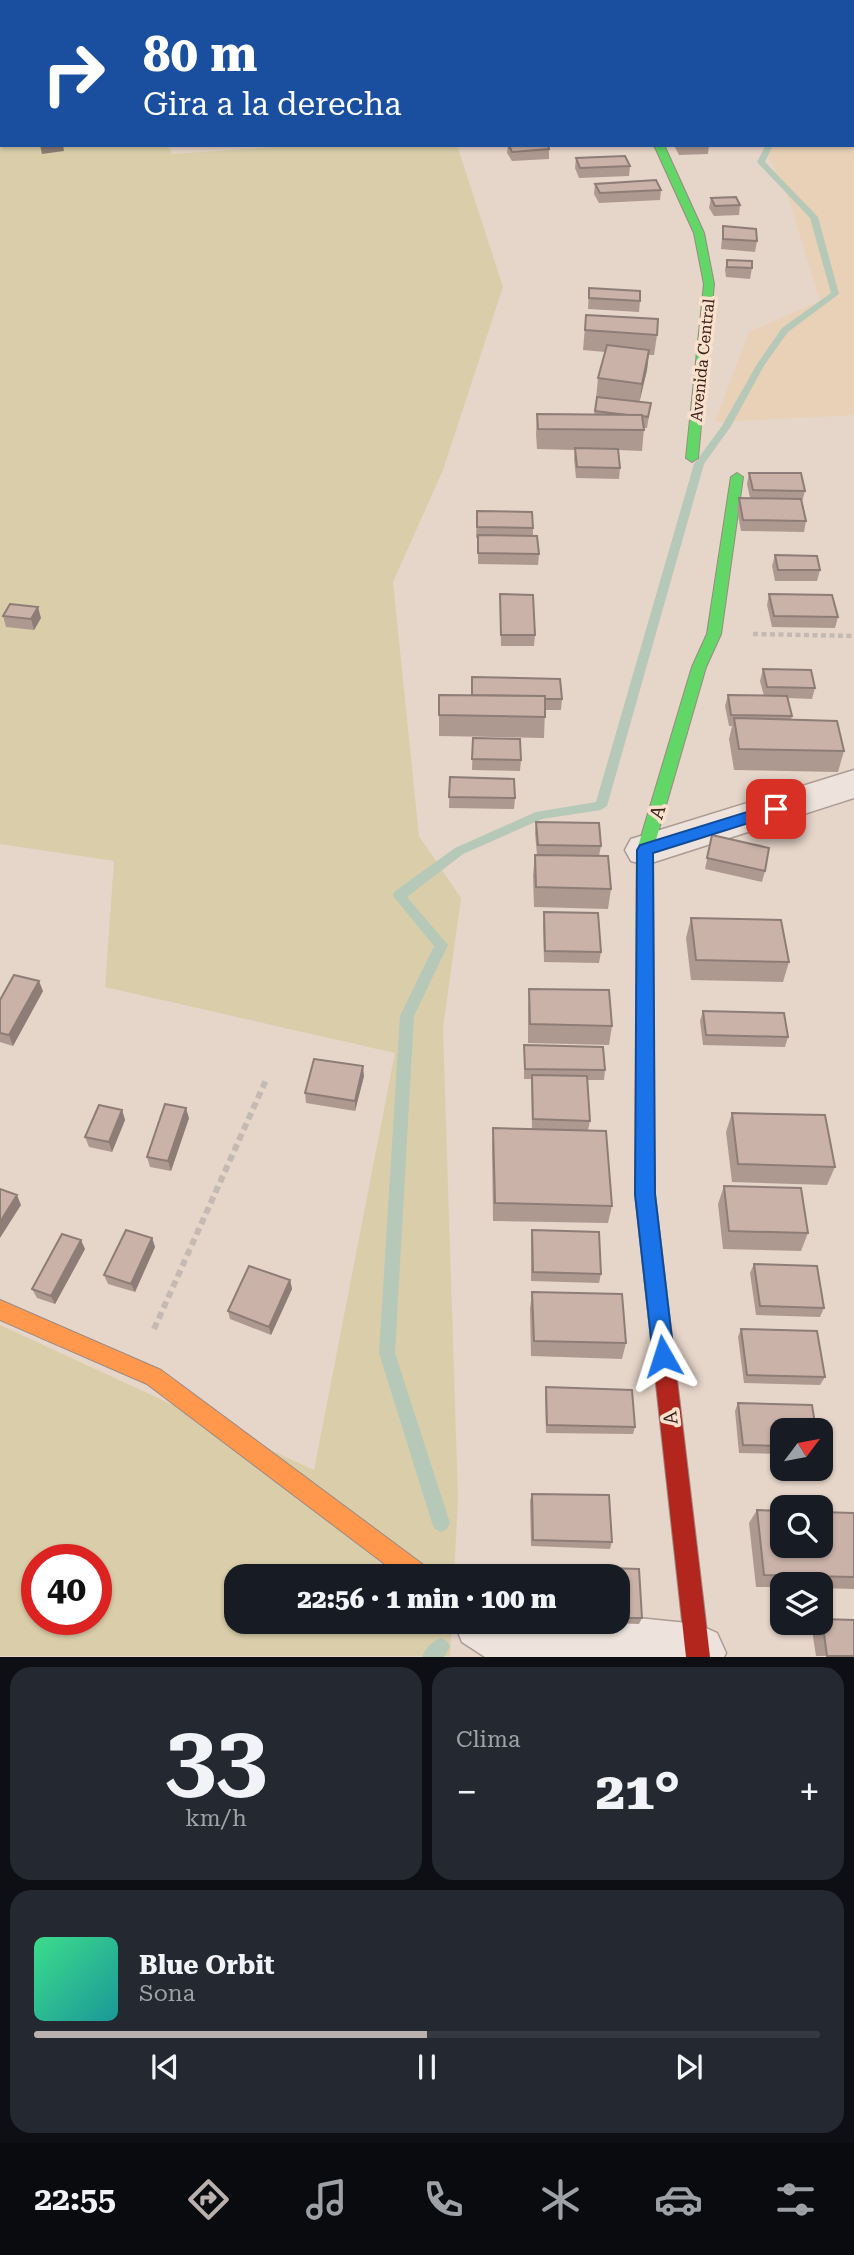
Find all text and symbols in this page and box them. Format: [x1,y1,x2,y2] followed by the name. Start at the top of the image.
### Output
[143,26,258,83] text: 80 m
[28,28,119,119] icon: right
[143,85,402,123] text: Gira a la derecha
[687,298,718,422] street label: Avenida Central
[746,779,806,839] pin
[757,790,795,828] icon: arrive
[645,802,671,822] street label: A
[626,1319,700,1393] position arrow
[658,1409,683,1426] street label: A
[770,1418,833,1480] north arrow
[770,1418,833,1635] map controls
[770,1495,833,1558] button: search
[21,1544,112,1635] speed limit sign: 40
[770,1572,833,1635] button: layers
[297,1584,557,1614] text: 22:56 · 1 min · 100 m
[165,1706,267,1812] text: 33
[456,1726,520,1753] text: Clima
[596,1761,680,1822] text: 21°
[456,1770,477,1814] text: −
[799,1770,820,1814] text: +
[185,1805,247,1832] text: km/h
[139,1950,275,1980] text: Blue Orbit
[139,1980,195,2007] text: Sona
[146,2048,184,2086] icon: previous
[408,2048,446,2086] icon: pause
[670,2048,708,2086] icon: next
[184,2175,233,2224] icon: directions
[302,2175,351,2224] icon: music
[419,2175,468,2224] icon: phone
[536,2175,585,2224] icon: climate
[654,2175,703,2224] icon: car
[771,2175,820,2224] icon: filters
[34,2180,116,2218] text: 22:55

